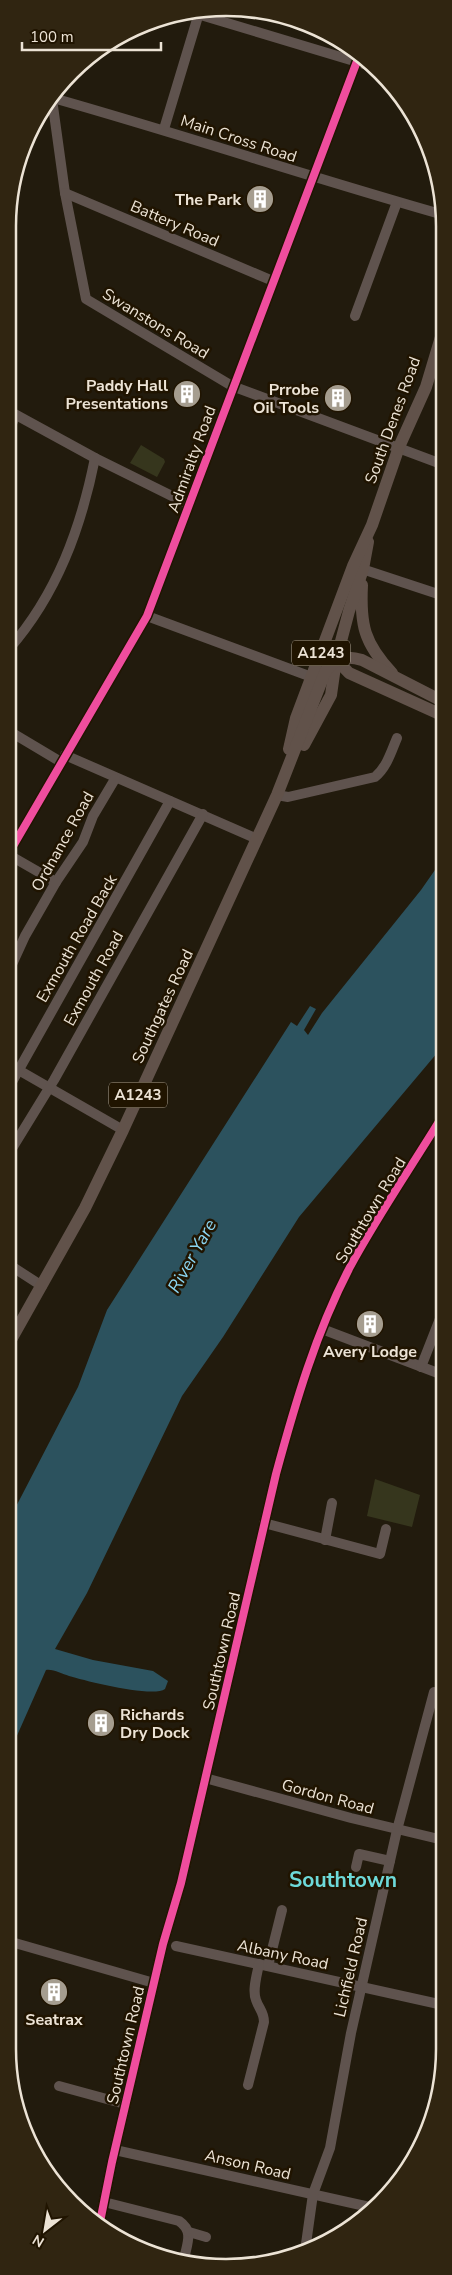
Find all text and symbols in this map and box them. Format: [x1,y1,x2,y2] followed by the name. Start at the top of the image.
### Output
[22,20,161,52] scale bar
[30,27,74,47] text: 100 m
[178,110,300,168] street label: Main Cross Road
[245,184,275,214] building icon: The Park
[175,189,241,211] place label: The Park
[127,195,222,253] street label: Battery Road
[98,283,213,364] street label: Swanstons Road
[360,354,426,487] street label: South Denes Road
[66,375,168,415] place label: Paddy Hall Presentations
[172,379,202,409] building icon: Paddy Hall Presentations
[253,379,319,419] place label: Prrobe Oil Tools
[323,383,353,413] building icon: Prrobe Oil Tools
[162,403,221,516] street label: Admiralty Road
[292,640,350,666] road number: A1243
[26,788,99,895] street label: Ordnance Road
[32,871,120,1005] street label: Exmouth Road Back
[59,927,127,1029] street label: Exmouth Road
[127,946,199,1067] street label: Southgates Road
[109,1082,167,1108] road number: A1243
[330,1153,411,1268] street label: Southtown Road
[162,1214,222,1297] water label: River Yare
[355,1309,385,1339] building icon: Avery Lodge
[323,1341,417,1363] place label: Avery Lodge
[198,1590,246,1712] street label: Southtown Road
[120,1704,190,1744] place label: Richards Dry Dock
[86,1708,116,1738] building icon: Richards Dry Dock
[279,1774,376,1820] street label: Gordon Road
[289,1866,397,1894] district label: Southtown
[329,1915,373,2019] street label: Lichfield Road
[235,1935,330,1975] street label: Albany Road
[39,1977,69,2007] building icon: Seatrax
[102,1984,150,2106] street label: Southtown Road
[25,2009,83,2031] place label: Seatrax
[203,2144,293,2186] street label: Anson Road
[20,2205,70,2255] north arrow
[29,2230,48,2252] text: N

